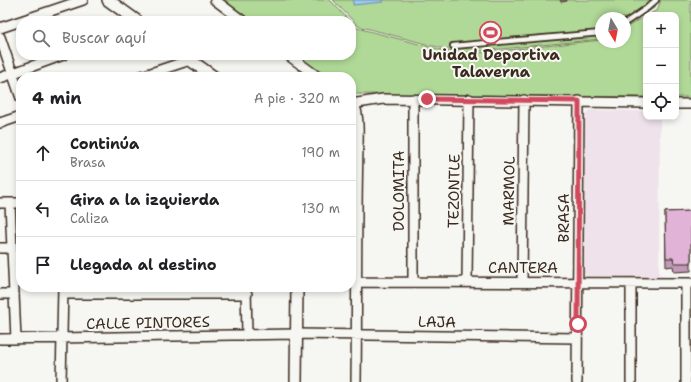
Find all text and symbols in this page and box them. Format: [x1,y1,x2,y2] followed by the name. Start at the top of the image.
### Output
[595,12,631,48] north arrow
[643,12,679,120] map controls
[643,12,679,48] button: +
[16,16,356,60] search box
[478,19,504,45] sports icon: Unidad Deportiva Talaverna
[30,27,52,49] icon: search
[62,28,146,48] text: Buscar aquí
[422,45,560,82] place label: Unidad Deportiva Talaverna
[643,48,679,84] button: −
[643,84,679,120] button: locate
[32,87,82,109] text: 4 min
[254,90,340,107] text: A pie · 320 m
[418,90,436,108] route end
[70,134,139,154] text: Continúa
[32,142,54,164] icon: ahead
[301,144,340,161] text: 190 m
[389,151,409,231] street label: DOLOMITA
[70,154,105,171] text: Brasa
[443,154,465,228] street label: TEZONTLE
[498,156,520,226] street label: MARMOL
[70,190,219,210] text: Gira a la izquierda
[554,193,574,243] street label: BRASA
[32,198,54,220] icon: left
[302,200,340,217] text: 130 m
[70,210,109,227] text: Caliza
[32,254,54,276] icon: arrive
[70,255,217,275] text: Llegada al destino
[488,258,558,278] street label: CANTERA
[86,312,210,334] street label: CALLE PINTORES
[418,312,456,332] street label: LAJA
[569,315,587,333] route start

